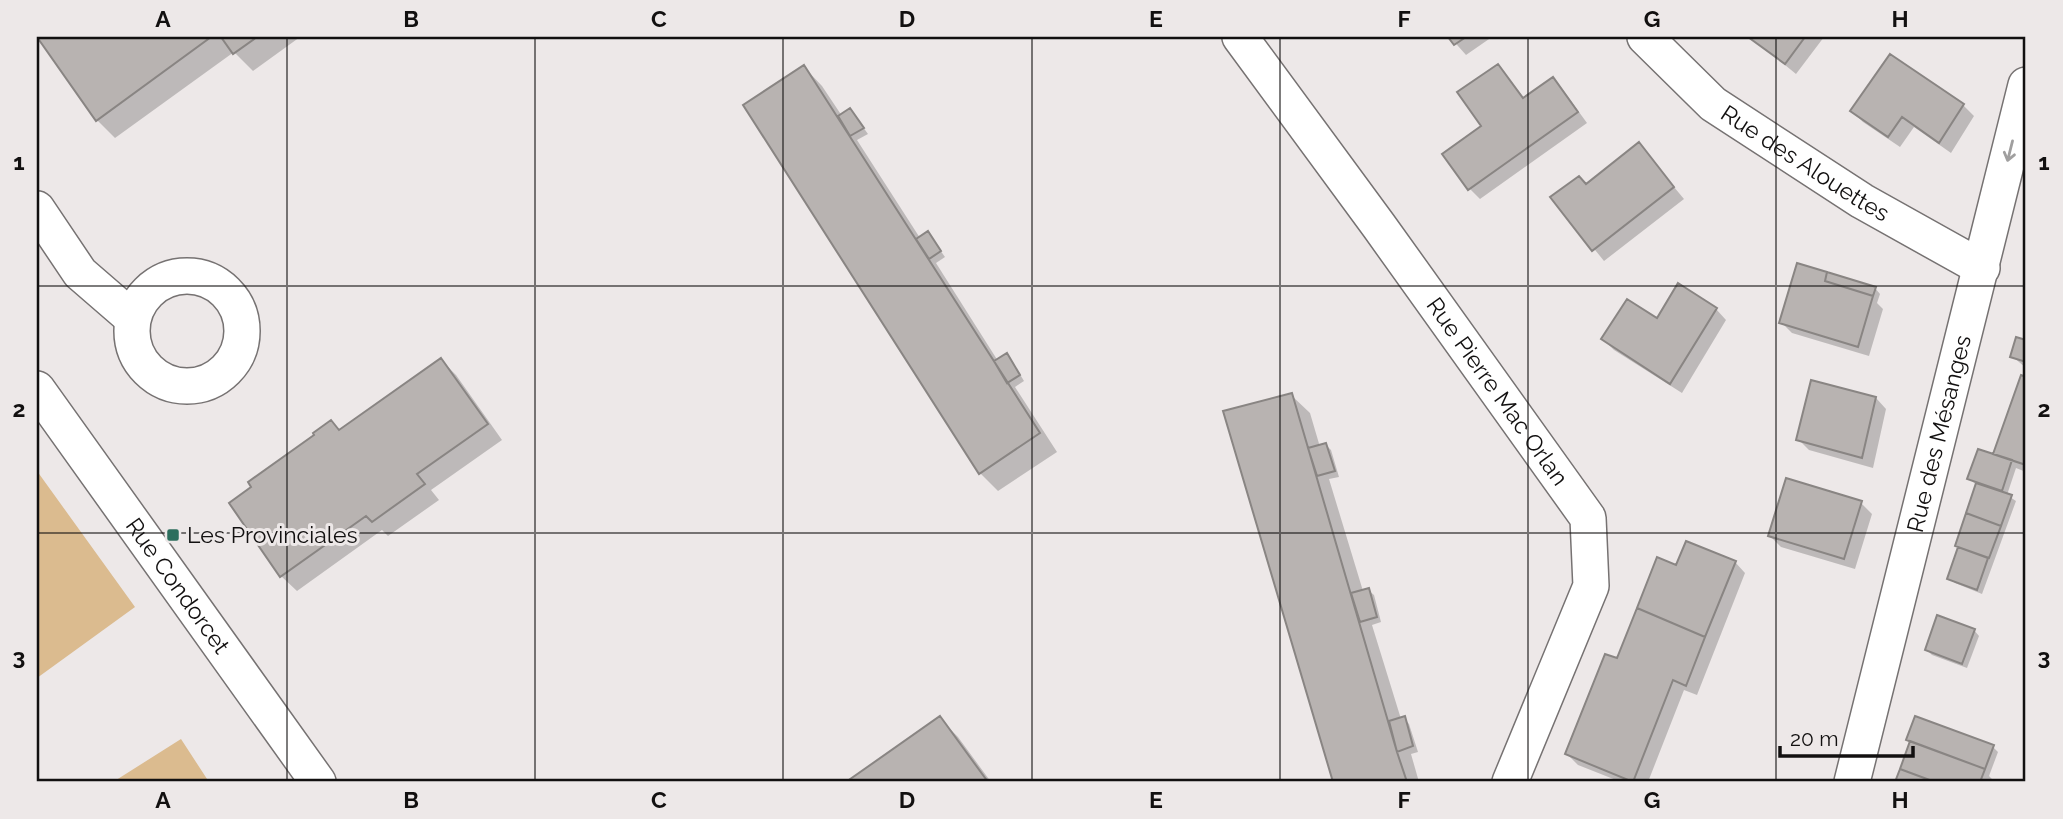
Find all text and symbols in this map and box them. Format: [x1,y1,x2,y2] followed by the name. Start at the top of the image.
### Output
[155,5,171,32] text: A
[403,5,419,32] text: B
[651,5,667,32] text: C
[899,5,915,32] text: D
[1149,5,1163,32] text: E
[1397,5,1411,32] text: F
[1644,5,1660,32] text: G
[1891,5,1909,32] text: H
[1716,99,1894,226] street label: Rue des Alouettes
[2003,139,2016,162] one-way arrow
[13,148,25,175] text: 1
[2038,148,2050,175] text: 1
[1421,292,1574,490] street label: Rue Pierre Mac Orlan
[1901,332,1976,535] street label: Rue des Mésanges
[13,395,25,422] text: 2
[2038,395,2050,422] text: 2
[121,513,236,659] street label: Rue Condorcet
[187,521,358,548] place label: Les Provinciales
[165,527,181,543] marker: Les Provinciales
[13,643,25,670] text: 3
[2038,643,2050,670] text: 3
[1780,714,1912,758] scale bar
[1790,726,1838,751] text: 20 m
[155,786,171,813] text: A
[403,786,419,813] text: B
[651,786,667,813] text: C
[899,786,915,813] text: D
[1149,786,1163,813] text: E
[1397,786,1411,813] text: F
[1644,786,1660,813] text: G
[1891,786,1909,813] text: H

